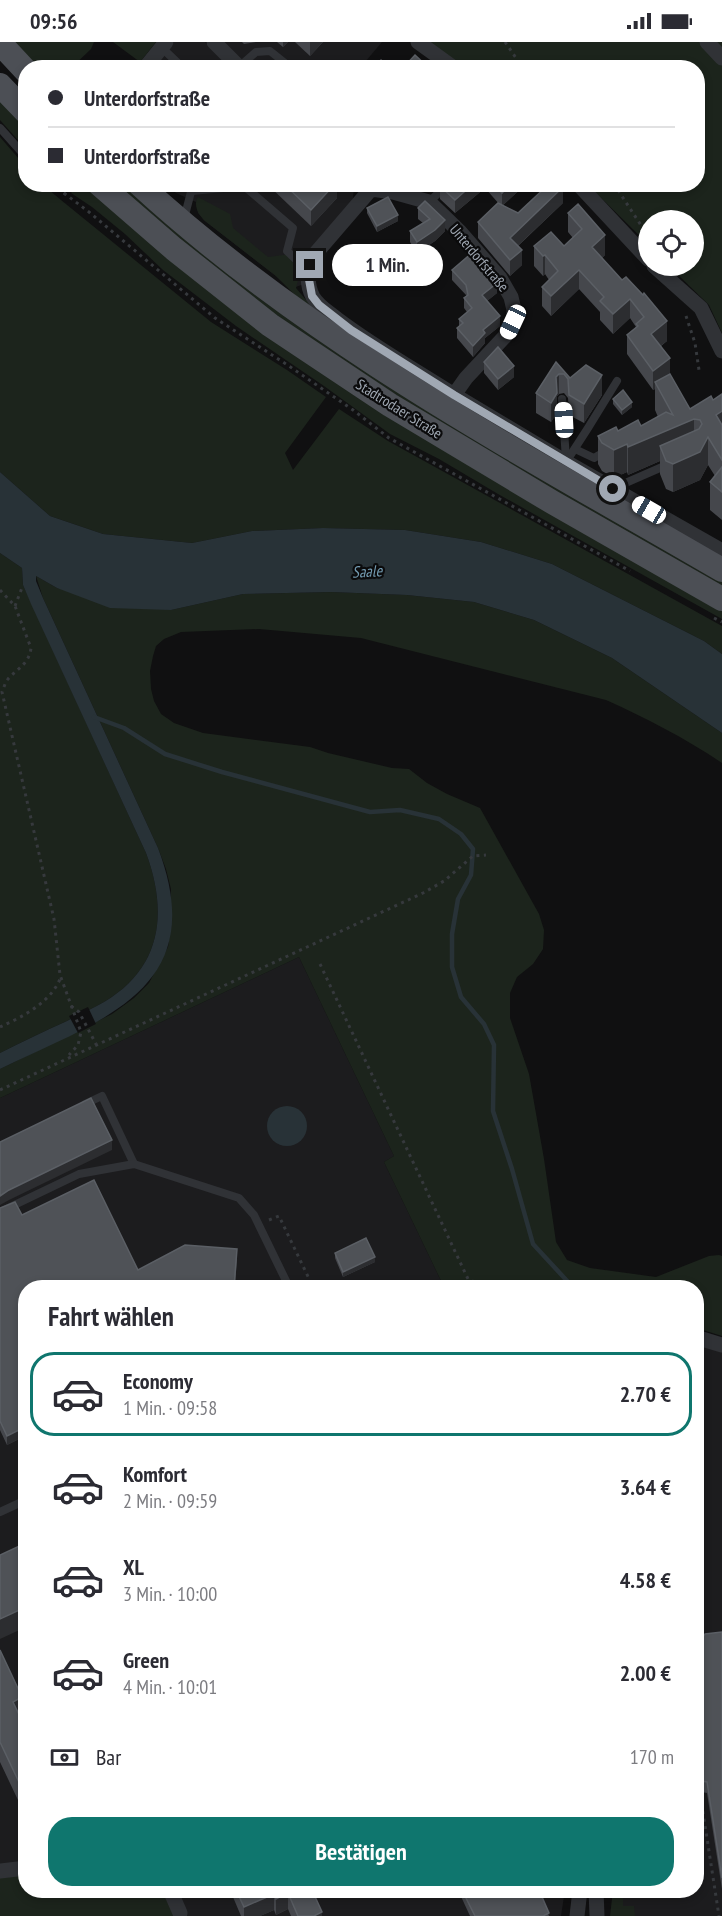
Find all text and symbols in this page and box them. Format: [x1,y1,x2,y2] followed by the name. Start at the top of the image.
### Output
[30,7,78,35] text: 09:56
[84,84,210,112] text: Unterdorfstraße
[84,142,210,170] text: Unterdorfstraße
[638,210,704,276] map controls
[638,210,704,276] button: locate
[446,220,513,295] street label: Unterdorfstraße
[331,244,442,286] callout: 1 Min.
[296,251,323,278] route end
[365,252,410,278] text: 1 Min.
[497,302,529,342] car
[353,375,446,443] street label: Stadtrodaer Straße
[554,402,574,438] car
[599,475,626,502] route start
[629,493,669,527] car
[352,560,384,582] water label: Saale
[48,1299,174,1333] text: Fahrt wählen
[51,1367,105,1421] icon: car
[123,1367,193,1395] text: Economy
[620,1380,671,1408] text: 2.70 €
[123,1395,217,1421] text: 1 Min. · 09:58
[51,1460,105,1514] icon: car
[123,1460,187,1488] text: Komfort
[620,1473,671,1501] text: 3.64 €
[123,1488,217,1514] text: 2 Min. · 09:59
[51,1553,105,1607] icon: car
[123,1553,144,1581] text: XL
[620,1566,671,1594] text: 4.58 €
[123,1581,217,1607] text: 3 Min. · 10:00
[51,1646,105,1700] icon: car
[123,1646,169,1674] text: Green
[620,1659,671,1687] text: 2.00 €
[123,1674,217,1700] text: 4 Min. · 10:01
[48,1741,81,1774] icon: cash
[96,1743,121,1771] text: Bar
[630,1744,674,1770] text: 170 m
[48,1817,674,1886] button: Bestätigen

